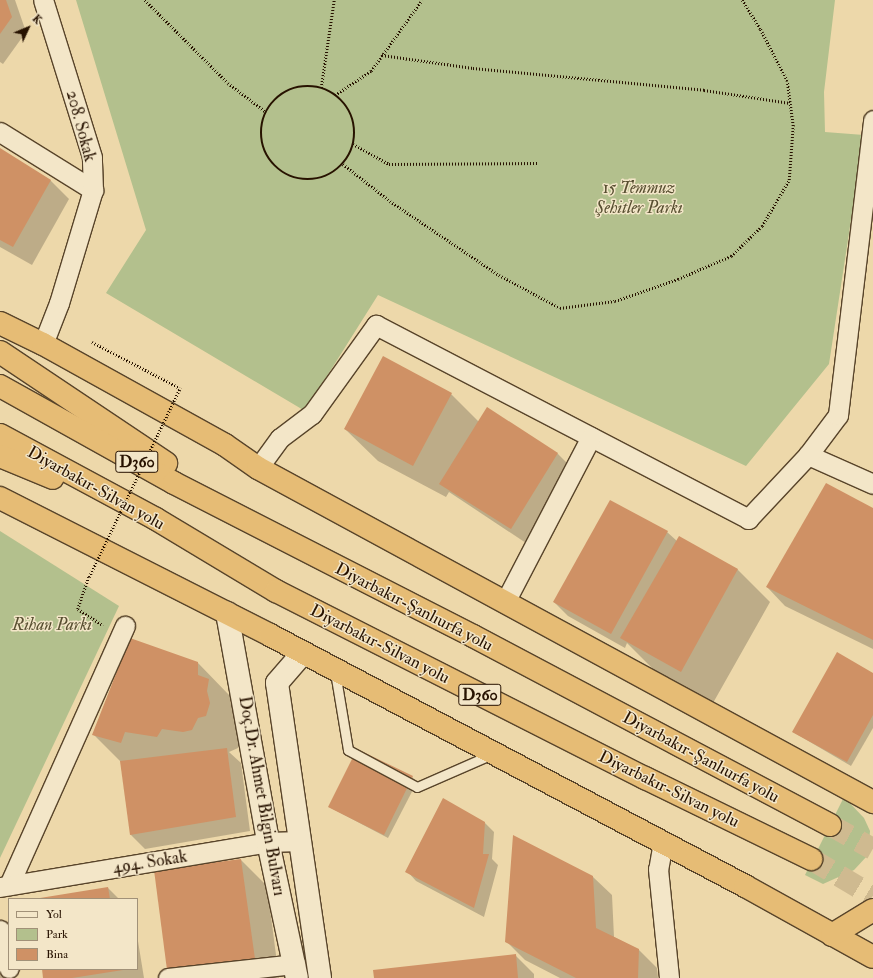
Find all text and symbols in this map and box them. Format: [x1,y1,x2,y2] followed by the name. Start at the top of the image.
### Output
[8,8,48,48] north arrow
[30,12,44,27] text: K
[62,88,100,164] street label: 208. Sokak
[595,178,683,218] park label: 15 Temmuz Şehitler Parkı
[24,442,168,534] street label: Diyarbakır-Silvan yolu
[115,448,159,476] road number: D360
[332,558,496,656] street label: Diyarbakır-Şanlıurfa yolu
[307,600,453,688] street label: Diyarbakır-Silvan yolu
[12,615,92,635] park label: Rihan Parkı
[458,681,502,709] road number: D360
[234,694,290,898] street label: Doç.Dr. Ahmet Bilgin Bulvarı
[619,707,783,807] street label: Diyarbakır-Şanlıurfa yolu
[595,746,743,832] street label: Diyarbakır-Silvan yolu
[111,846,189,878] street label: 494. Sokak
[8,898,138,970] legend
[46,907,62,922] text: Yol
[46,927,68,942] text: Park
[46,947,68,962] text: Bina

